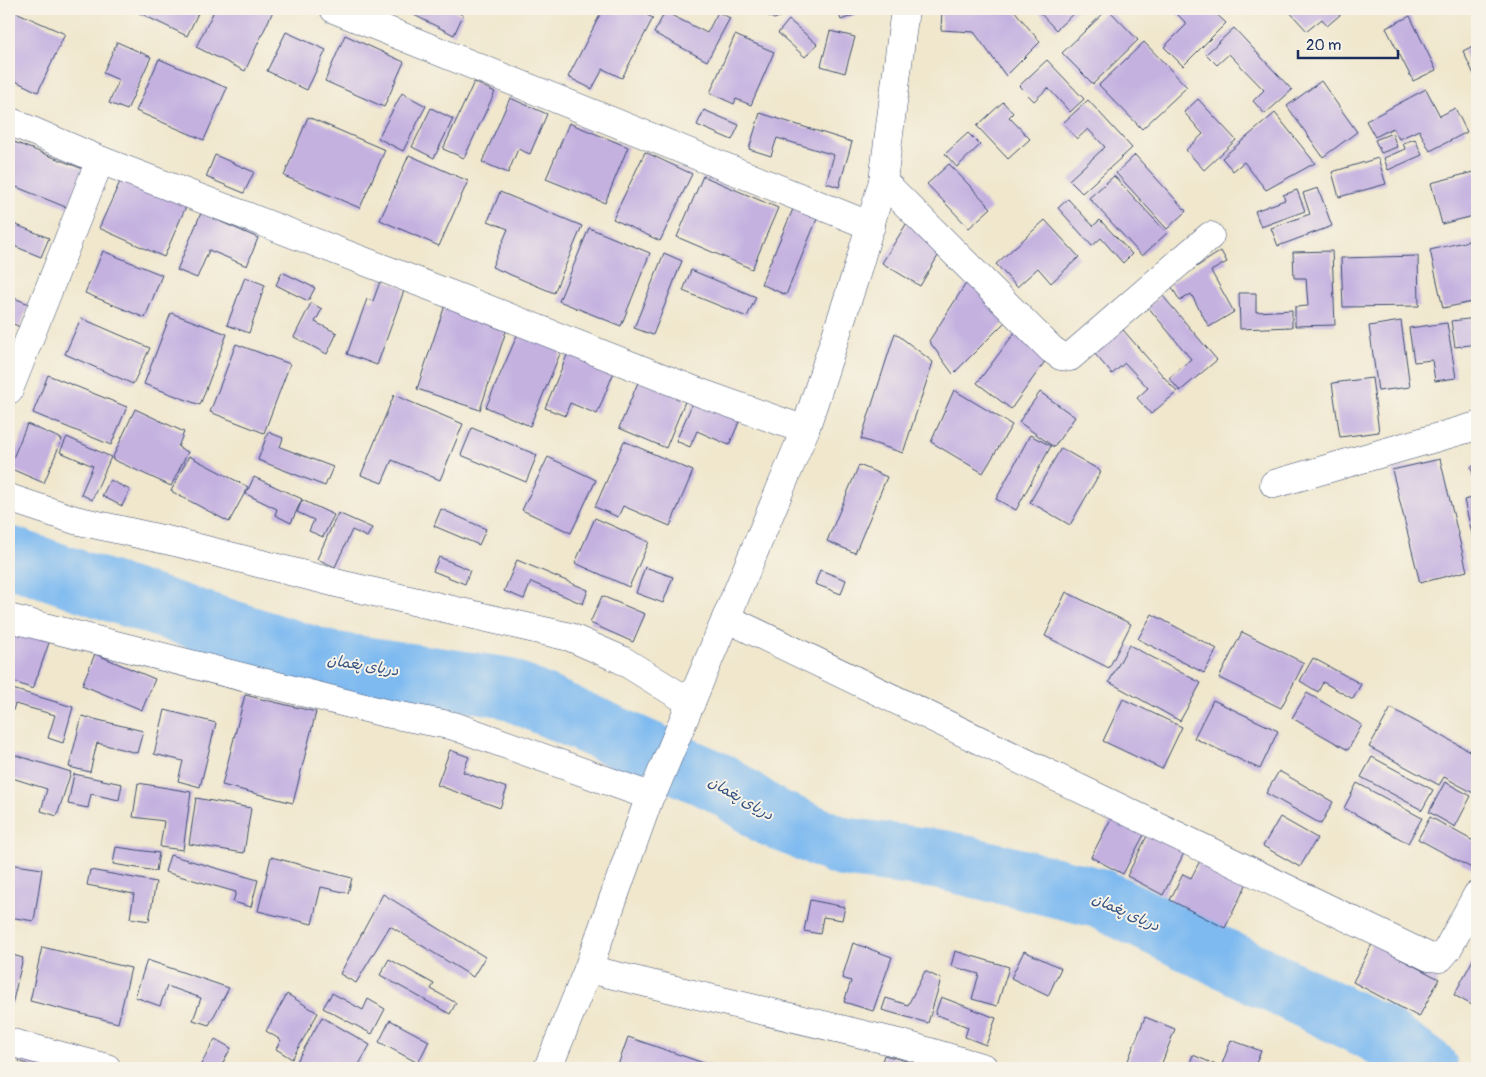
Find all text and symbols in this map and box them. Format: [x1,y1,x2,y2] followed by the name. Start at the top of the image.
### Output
[1298,28,1398,60] scale bar
[1306,36,1341,55] text: 20 m
[326,650,400,681] water label: دریای پغمان
[705,772,777,825] water label: دریای پغمان
[1089,889,1163,936] water label: دریای پغمان

